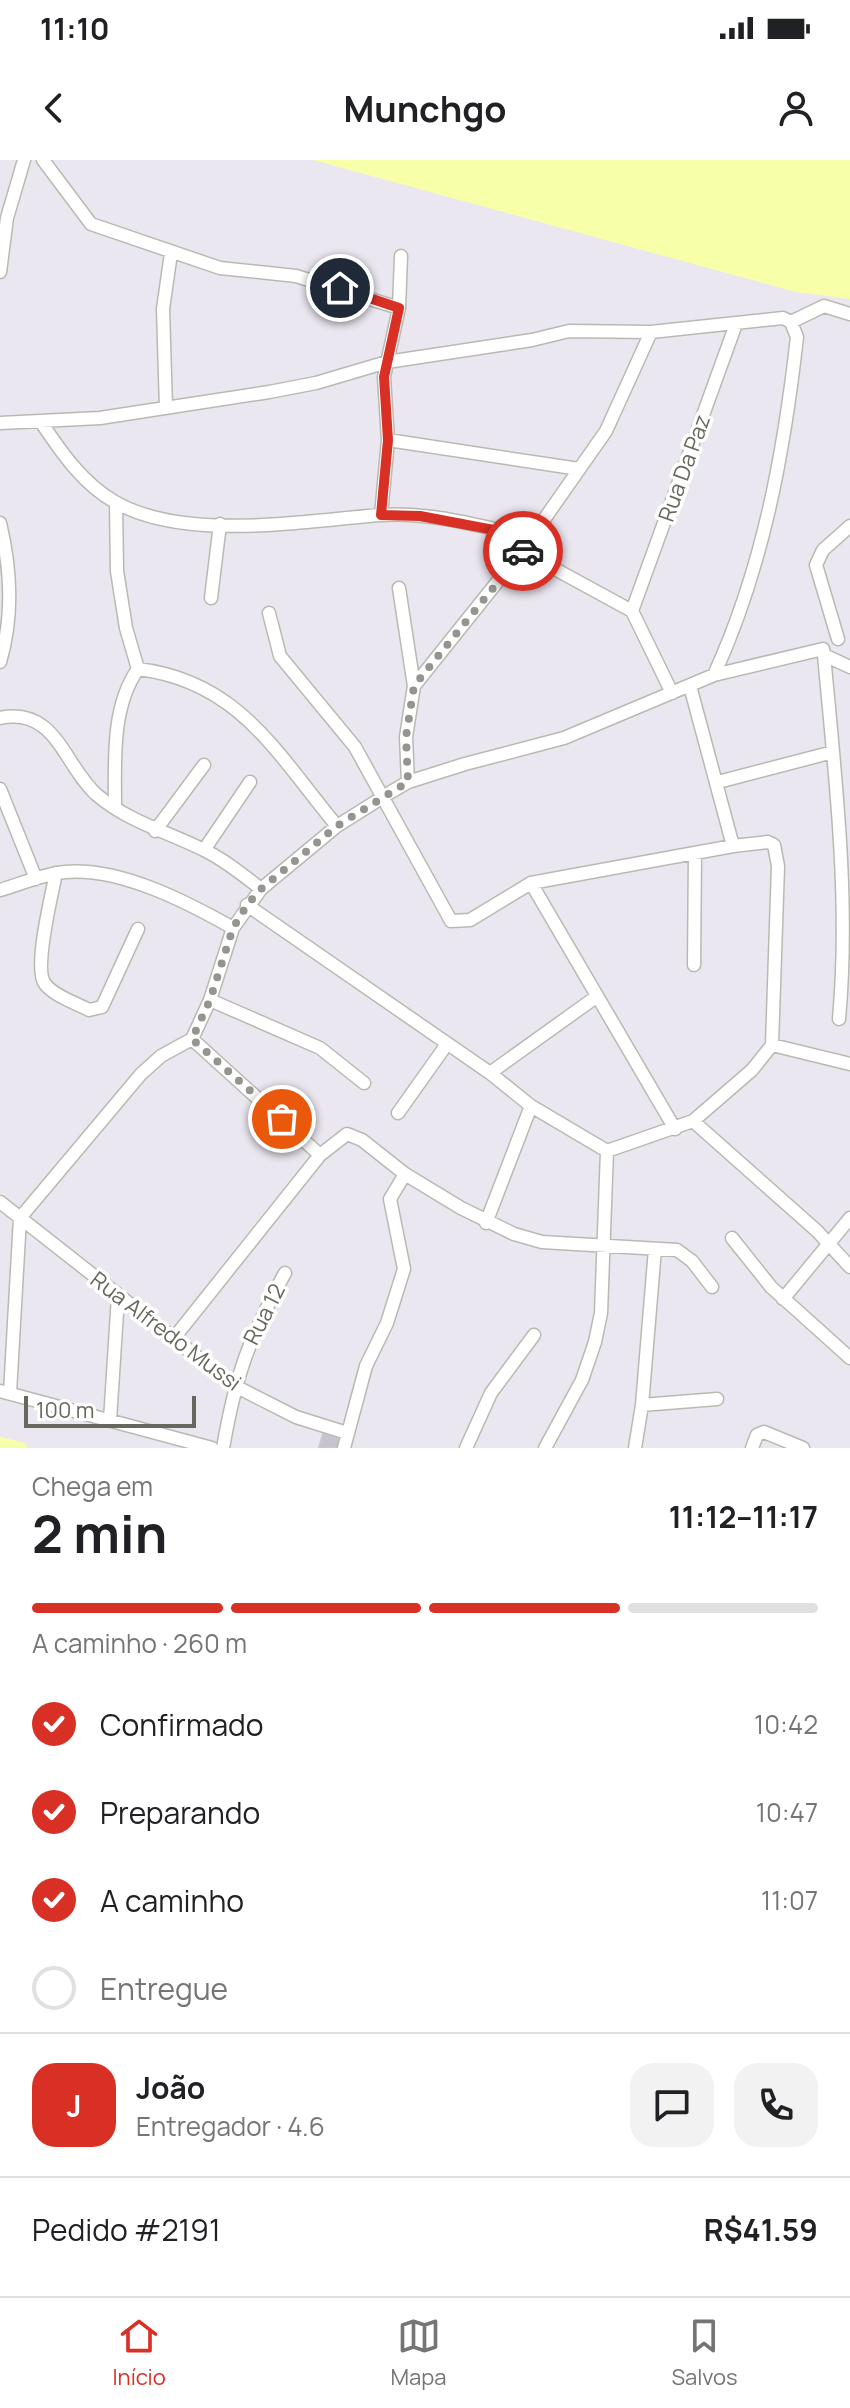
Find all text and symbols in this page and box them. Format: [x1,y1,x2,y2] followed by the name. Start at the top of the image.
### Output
[40,8,109,49] text: 11:10
[343,84,507,133] text: Munchgo
[32,86,76,130] icon: back
[774,86,818,130] icon: person
[306,254,374,322] pin
[318,266,362,310] icon: home
[651,410,717,526] street label: Rua Da Paz
[483,511,563,591] courier
[501,529,545,573] icon: car
[248,1085,316,1153] pin
[260,1097,304,1141] icon: bag
[85,1264,247,1398] street label: Rua Alfredo Mussi
[236,1278,292,1350] street label: Rua 12
[24,1392,196,1428] scale bar
[36,1395,94,1425] text: 100 m
[32,1468,153,1504] text: Chega em
[669,1496,818,1537] text: 11:12–11:17
[32,1498,167,1569] text: 2 min
[32,1625,247,1661] text: A caminho · 260 m
[32,1702,76,1746] icon: check
[100,1704,264,1745] text: Confirmado
[754,1706,818,1742] text: 10:42
[32,1790,76,1834] icon: check
[100,1792,260,1833] text: Preparando
[756,1794,818,1830] text: 10:47
[32,1878,76,1922] icon: check
[100,1880,244,1921] text: A caminho
[761,1882,818,1918] text: 11:07
[100,1968,228,2009] text: Entregue
[630,2063,714,2147] button: chat
[734,2063,818,2147] button: phone
[136,2067,205,2108] text: João
[66,2085,82,2126] text: J
[136,2108,325,2144] text: Entregador · 4.6
[32,2209,221,2250] text: Pedido #2191
[704,2209,818,2250] text: R$41.59
[112,2314,166,2392] tab: Início
[391,2314,447,2392] tab: Mapa
[671,2314,738,2392] tab: Salvos

